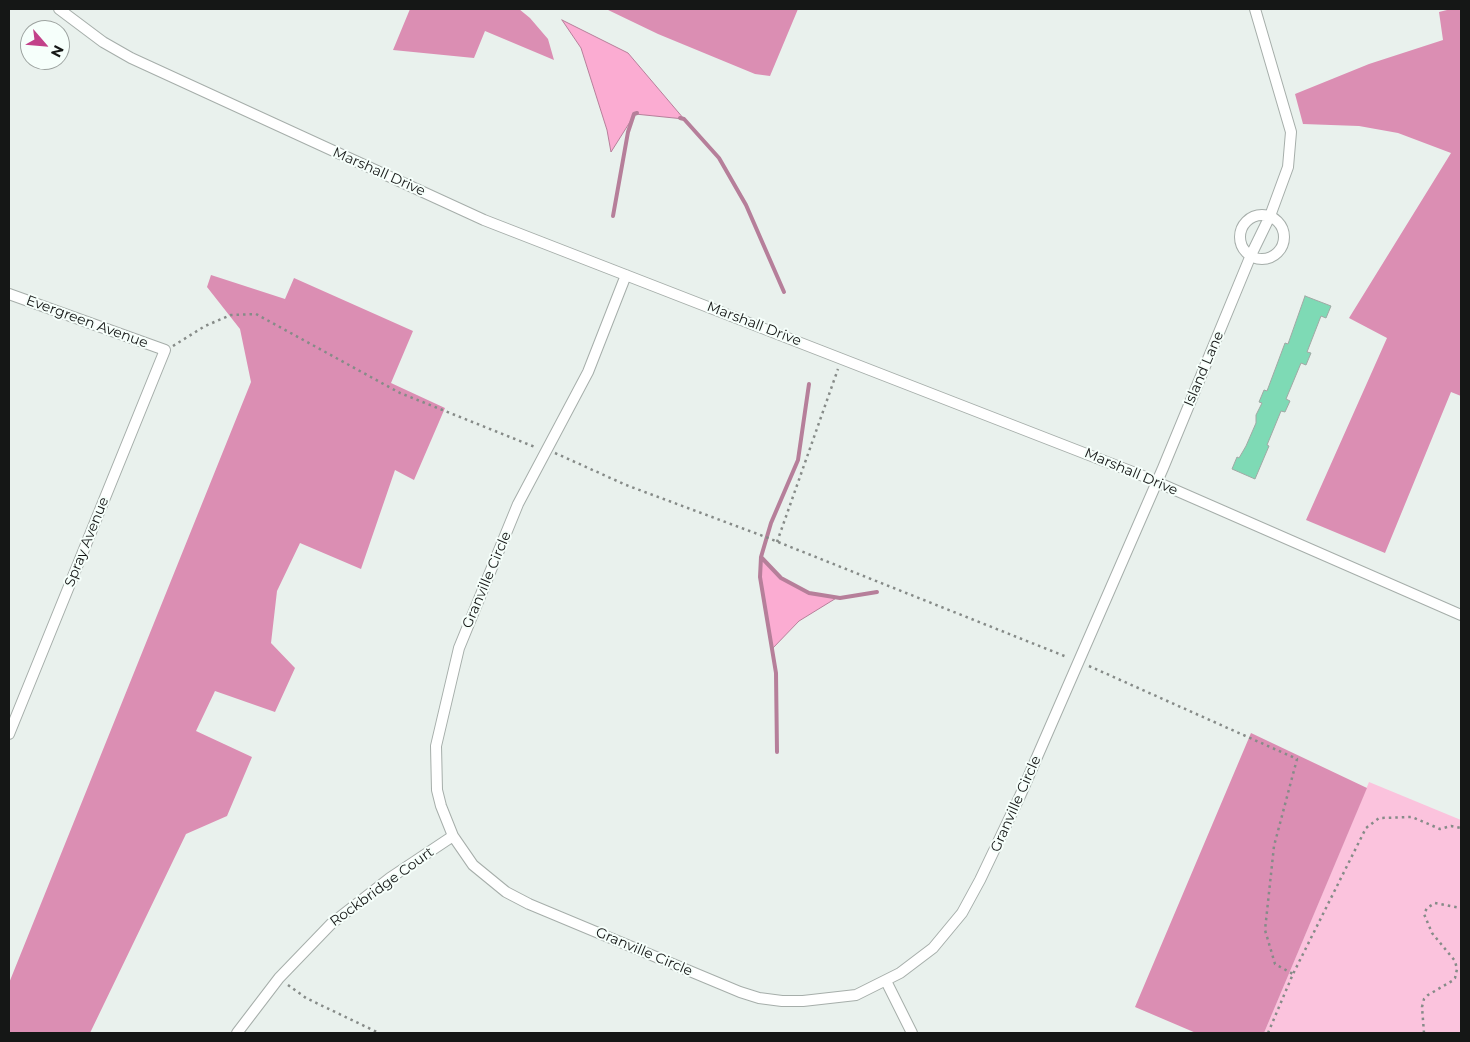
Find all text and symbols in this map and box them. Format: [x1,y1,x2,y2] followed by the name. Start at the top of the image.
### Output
[20,20,70,70] north arrow
[47,42,68,60] text: N
[330,144,428,200] street label: Marshall Drive
[24,292,150,352] street label: Evergreen Avenue
[704,298,804,350] street label: Marshall Drive
[1181,329,1227,409] street label: Island Lane
[1082,445,1180,499] street label: Marshall Drive
[61,495,113,589] street label: Spray Avenue
[459,529,515,631] street label: Granville Circle
[987,753,1045,855] street label: Granville Circle
[327,844,437,930] street label: Rockbridge Court
[593,924,695,980] street label: Granville Circle

